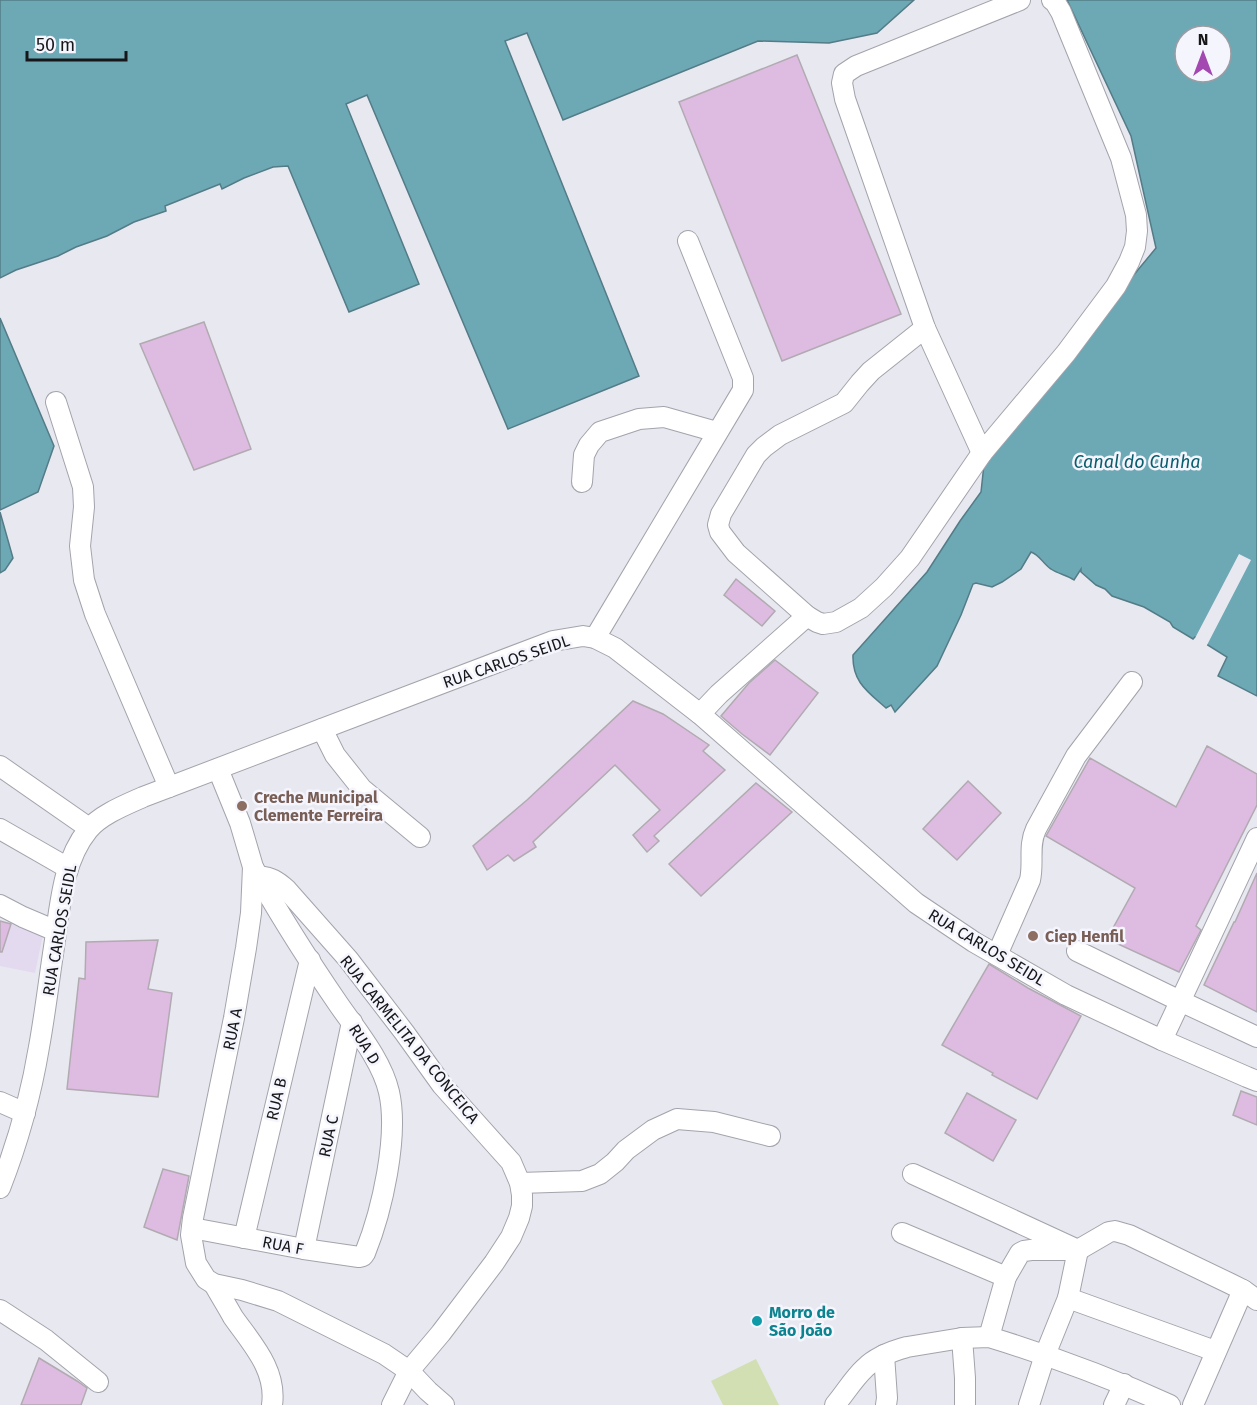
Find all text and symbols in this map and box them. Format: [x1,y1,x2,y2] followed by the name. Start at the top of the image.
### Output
[27,24,126,62] scale bar
[1173,24,1233,84] north arrow
[1198,30,1208,49] text: N
[36,34,75,56] text: 50 m
[1073,451,1201,473] water label: Canal do Cunha
[440,631,572,692] street label: RUA CARLOS SEIDL
[254,788,383,825] place label: Creche Municipal Clemente Ferreira
[235,799,249,813] marker: Creche Municipal Clemente Ferreira
[39,863,80,997] street label: RUA CARLOS SEIDL
[925,905,1049,990] street label: RUA CARLOS SEIDL
[1045,927,1124,946] place label: Ciep Henfil
[1026,929,1040,943] marker: Ciep Henfil
[336,952,484,1128] street label: RUA CARMELITA DA CONCEICA
[219,1006,246,1052] street label: RUA A
[345,1021,384,1068] street label: RUA D
[262,1076,291,1122] street label: RUA B
[315,1113,342,1159] street label: RUA C
[261,1232,305,1259] street label: RUA F
[769,1303,835,1340] place label: Morro de São João
[750,1314,764,1328] marker: Morro de São João

